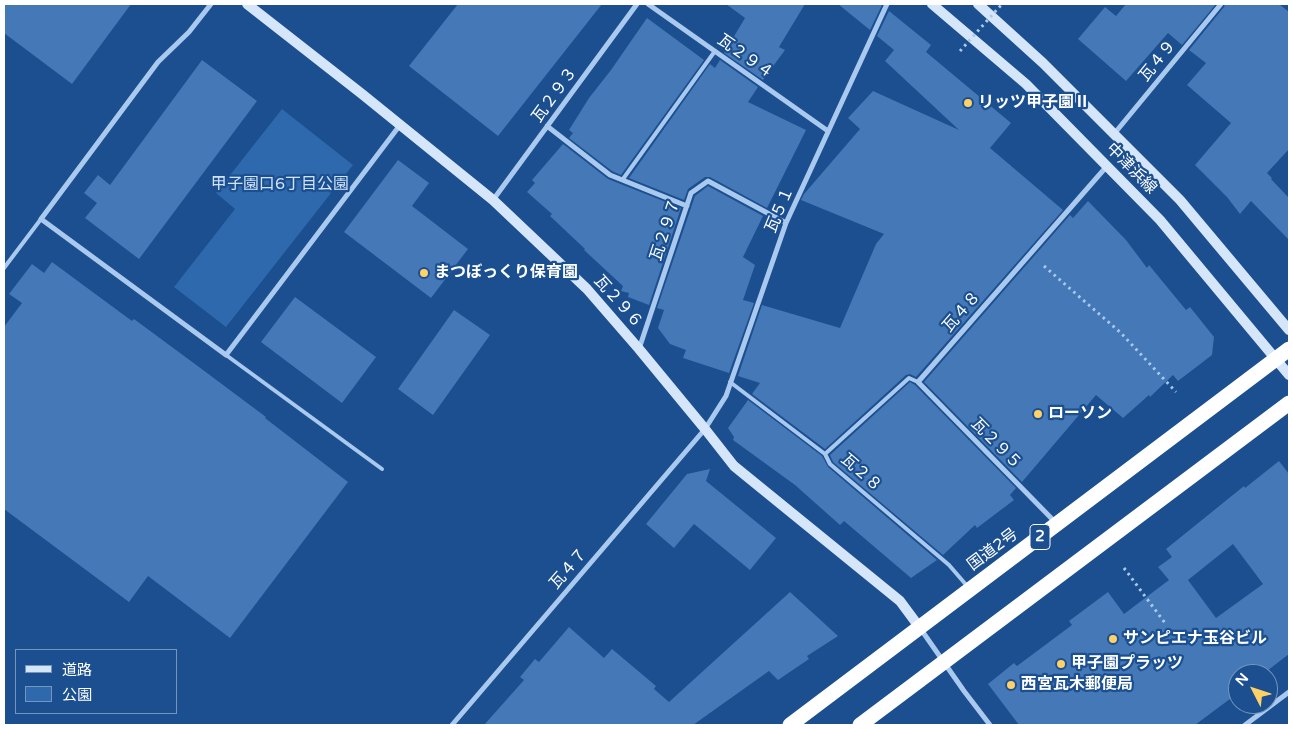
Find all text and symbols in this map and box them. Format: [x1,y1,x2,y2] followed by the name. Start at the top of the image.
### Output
[713,31,777,83] street label: 瓦２９４
[1135,36,1181,86] street label: 瓦４９
[528,63,582,127] street label: 瓦２９３
[978,93,1090,113] place label: リッツ甲子園Ⅱ
[962,97,974,109] marker: リッツ甲子園Ⅱ
[1102,140,1160,198] street label: 中津浜線
[211,175,349,195] park label: 甲子園口6丁目公園
[762,184,798,236] street label: 瓦５１
[647,197,685,263] street label: 瓦２９７
[434,263,578,283] place label: まつぼっくり保育園
[418,267,430,279] marker: まつぼっくり保育園
[589,272,647,332] street label: 瓦２９６
[939,288,985,336] street label: 瓦４８
[1048,404,1112,424] place label: ローソン
[1032,408,1044,420] marker: ローソン
[967,415,1025,473] street label: 瓦２９５
[837,450,885,496] street label: 瓦２８
[1030,524,1050,550] road number: 2
[964,525,1022,575] street label: 国道2号
[546,545,592,593] street label: 瓦４７
[1123,629,1267,649] place label: サンピエナ玉谷ビル
[1107,633,1119,645] marker: サンピエナ玉谷ビル
[15,649,178,714] legend
[1071,654,1183,674] place label: 甲子園プラッツ
[1055,658,1067,670] marker: 甲子園プラッツ
[62,661,92,679] text: 道路
[1228,664,1278,714] north arrow
[1232,670,1252,689] text: N
[1021,675,1133,695] place label: 西宮瓦木郵便局
[1005,679,1017,691] marker: 西宮瓦木郵便局
[62,686,92,704] text: 公園

